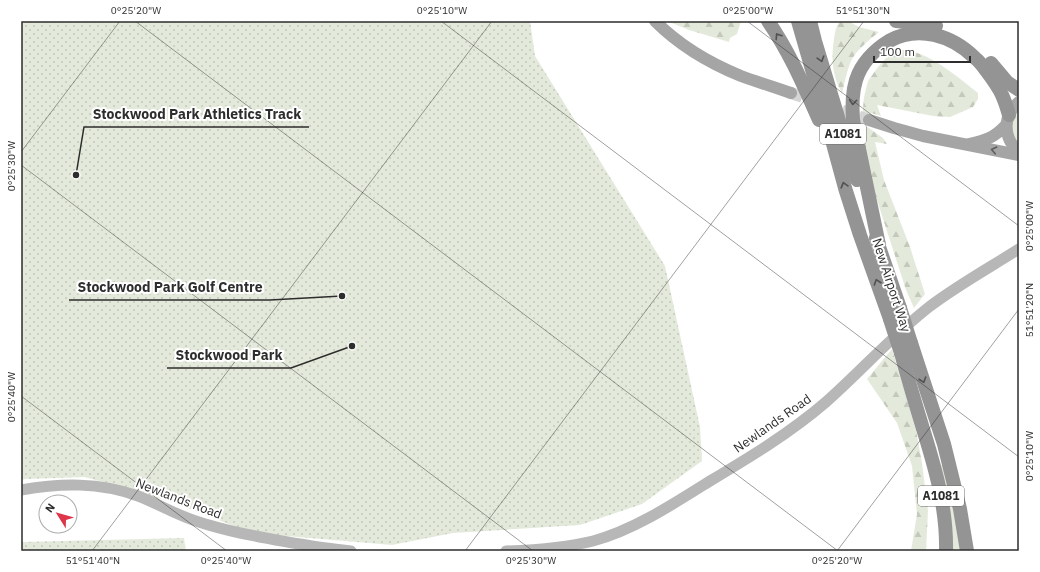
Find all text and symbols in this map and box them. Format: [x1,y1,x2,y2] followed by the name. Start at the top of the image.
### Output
[111,4,161,17] text: 0°25'20"W
[417,4,467,17] text: 0°25'10"W
[723,4,773,17] text: 0°25'00"W
[836,4,890,17] text: 51°51'30"N
[776,33,783,40] one-way arrow
[874,38,970,64] scale bar
[880,44,915,59] text: 100 m
[816,55,825,62] one-way arrow
[848,98,857,105] one-way arrow
[84,101,309,127] callout: Stockwood Park Athletics Track
[93,105,302,123] text: Stockwood Park Athletics Track
[820,124,866,144] road number: A1081
[5,141,18,191] text: 0°25'30"W
[991,147,997,155] one-way arrow
[840,182,849,189] one-way arrow
[1023,201,1036,251] text: 0°25'00"W
[868,236,915,335] street label: New Airport Way
[69,274,270,300] callout: Stockwood Park Golf Centre
[77,278,263,296] text: Stockwood Park Golf Centre
[873,279,881,286] one-way arrow
[1023,283,1036,337] text: 51°51'20"N
[167,342,291,368] callout: Stockwood Park
[175,346,283,364] text: Stockwood Park
[5,372,18,422] text: 0°25'40"W
[919,376,927,383] one-way arrow
[730,390,814,456] street label: Newlands Road
[1023,431,1036,481] text: 0°25'10"W
[133,474,224,523] street label: Newlands Road
[918,486,964,506] road number: A1081
[38,494,78,534] north arrow
[42,501,58,515] text: N
[66,554,120,567] text: 51°51'40"N
[201,554,251,567] text: 0°25'40"W
[506,554,556,567] text: 0°25'30"W
[812,554,862,567] text: 0°25'20"W

